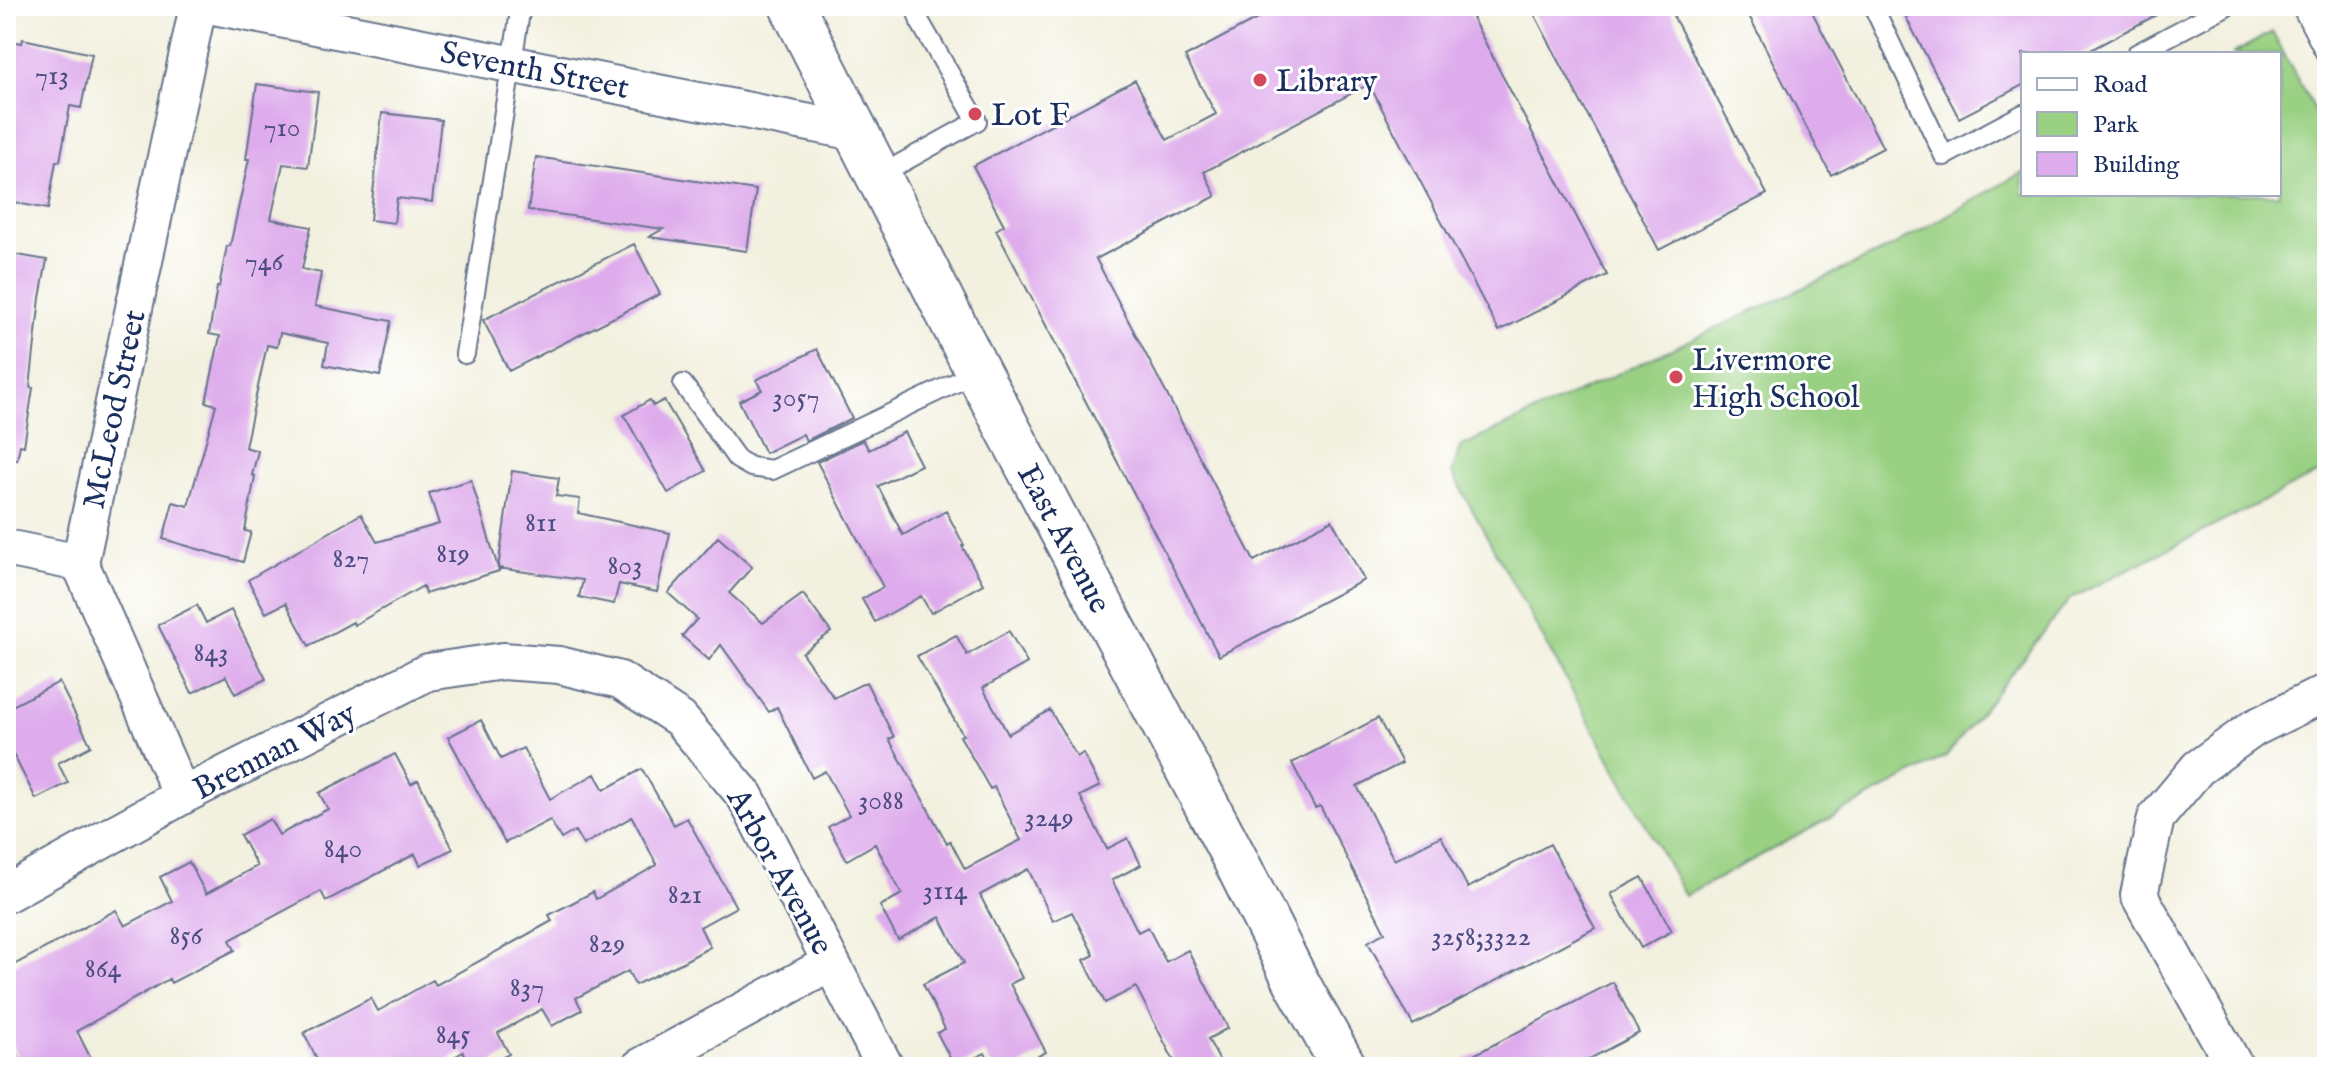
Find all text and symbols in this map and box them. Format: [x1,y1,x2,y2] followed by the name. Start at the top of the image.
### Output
[437,33,632,110] street label: Seventh Street
[2021,52,2281,196] legend
[35,59,69,94] house number: 713
[1276,62,1378,103] place label: Library
[2093,70,2147,101] text: Road
[1251,71,1269,89] marker: Library
[991,96,1070,137] place label: Lot F
[966,105,984,123] marker: Lot F
[2093,110,2139,141] text: Park
[263,111,301,146] house number: 710
[2093,150,2180,181] text: Building
[245,245,284,280] house number: 746
[74,306,157,513] street label: McLeod Street
[1692,341,1860,419] place label: Livermore High School
[1667,368,1685,386] marker: Livermore High School
[772,381,820,416] house number: 3057
[1006,458,1119,621] street label: East Avenue
[525,506,557,541] house number: 811
[436,537,470,572] house number: 819
[333,542,369,577] house number: 827
[607,549,643,584] house number: 803
[193,636,229,671] house number: 843
[187,694,364,811] street label: Brennan Way
[716,781,841,963] street label: Arbor Avenue
[858,784,904,819] house number: 3088
[1024,801,1074,836] house number: 3249
[324,832,362,867] house number: 840
[922,874,968,909] house number: 3114
[668,878,702,913] house number: 821
[170,919,204,954] house number: 856
[1431,920,1531,955] house number: 3258;3322
[589,927,625,962] house number: 829
[85,952,122,987] house number: 864
[510,971,544,1006] house number: 837
[436,1018,470,1053] house number: 845

